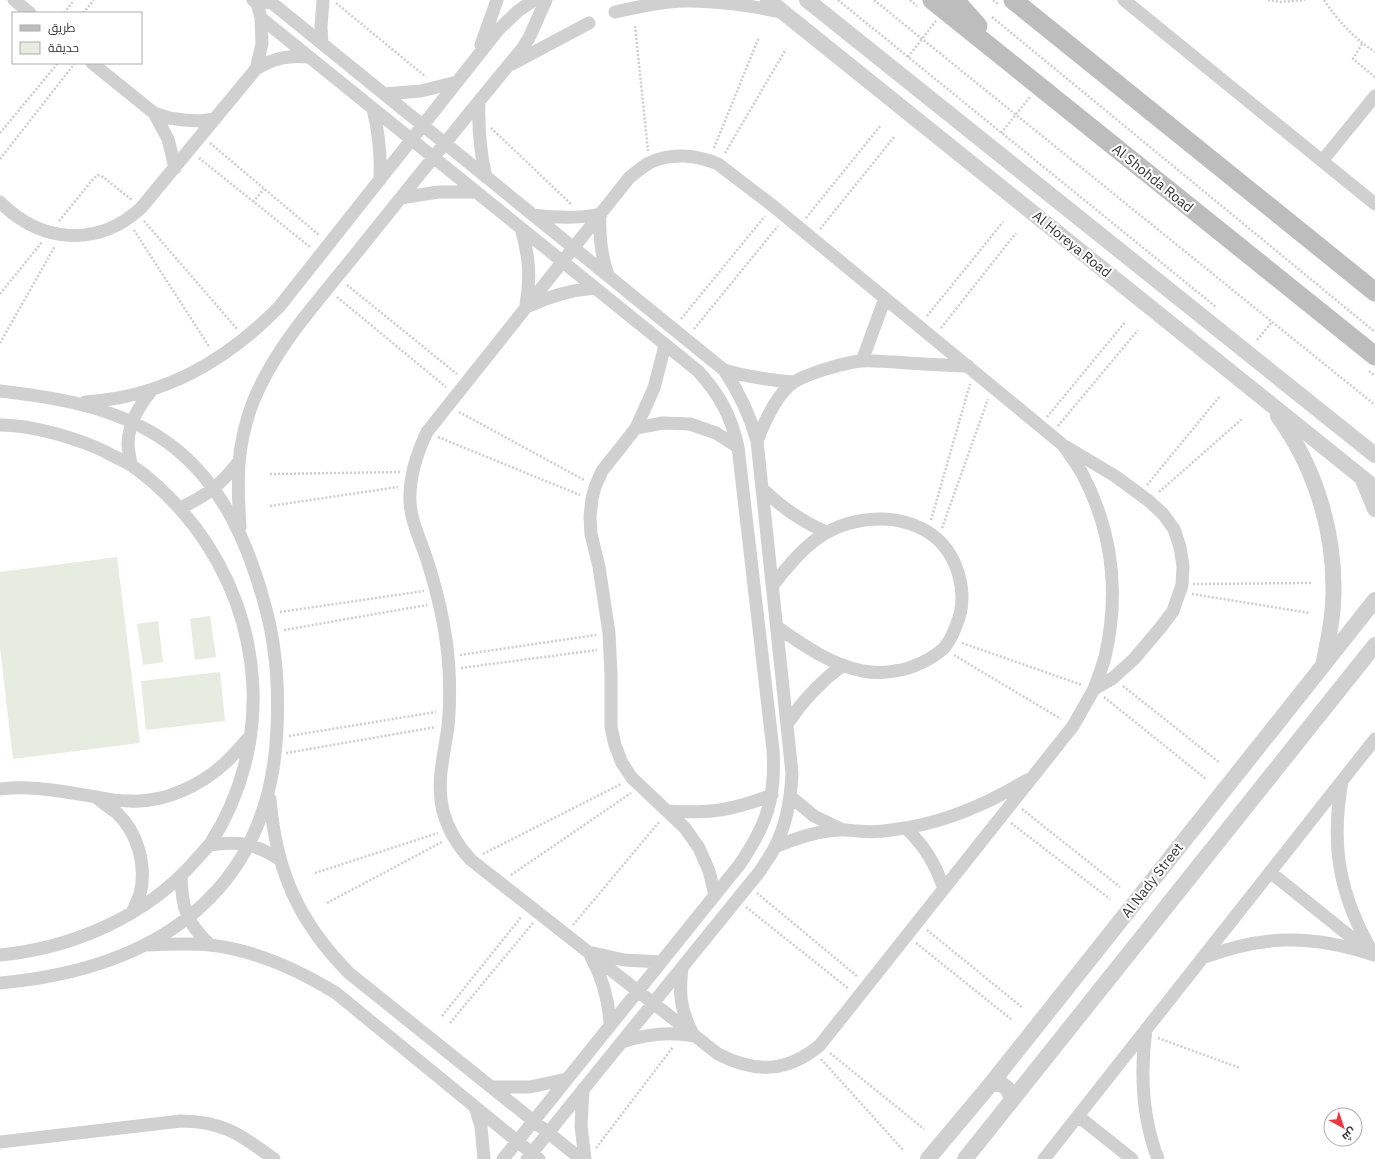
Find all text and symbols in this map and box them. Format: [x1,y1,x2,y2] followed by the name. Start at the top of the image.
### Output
[12,12,142,64] legend
[48,20,76,35] text: طريق
[48,40,79,55] text: حديقة
[1109,140,1197,216] street label: Al Shohda Road
[1029,207,1115,281] street label: Al Horeya Road
[1117,839,1187,921] street label: Al Nady Street
[1323,1107,1363,1147] north arrow
[1340,1125,1359,1145] text: ش

